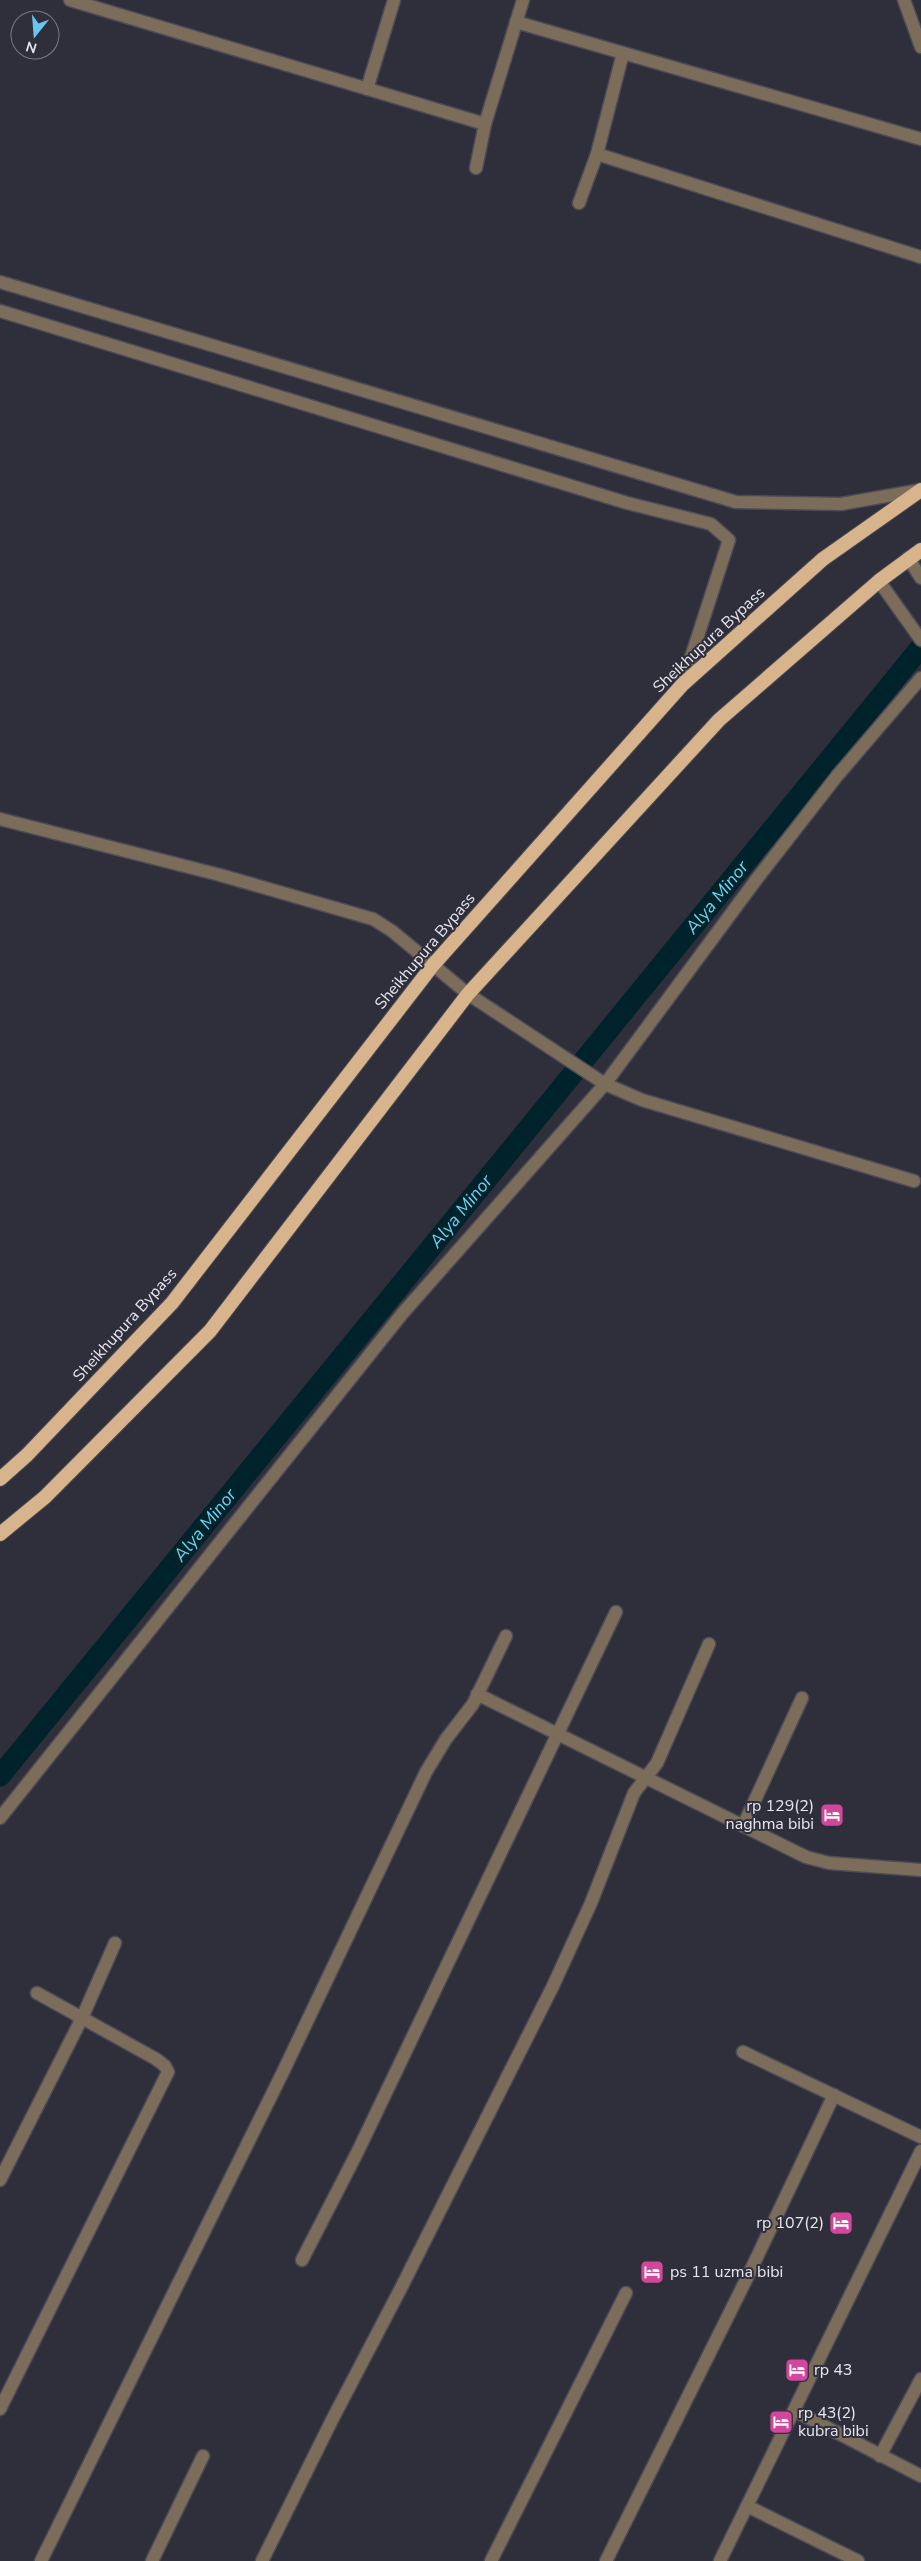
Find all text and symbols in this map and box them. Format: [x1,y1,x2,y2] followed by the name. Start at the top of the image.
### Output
[10,10,60,60] north arrow
[24,36,39,58] text: N
[648,582,770,698] street label: Sheikhupura Bypass
[679,855,754,940] water label: Alya Minor
[370,888,480,1014] street label: Sheikhupura Bypass
[423,1169,498,1253] water label: Alya Minor
[68,1263,182,1387] street label: Sheikhupura Bypass
[167,1483,242,1567] water label: Alya Minor
[726,1795,814,1835] place label: rp 129(2) naghma bibi
[819,1802,845,1828] hotel icon: rp 129(2) naghma bibi
[828,2210,854,2236] hotel icon: rp 107(2)
[756,2212,824,2234] place label: rp 107(2)
[639,2259,665,2285] hotel icon: ps 11 uzma bibi
[670,2261,783,2283] place label: ps 11 uzma bibi
[784,2357,810,2383] hotel icon: rp 43
[814,2359,852,2381] place label: rp 43
[798,2402,869,2442] place label: rp 43(2) kubra bibi
[768,2409,794,2435] hotel icon: rp 43(2) kubra bibi

